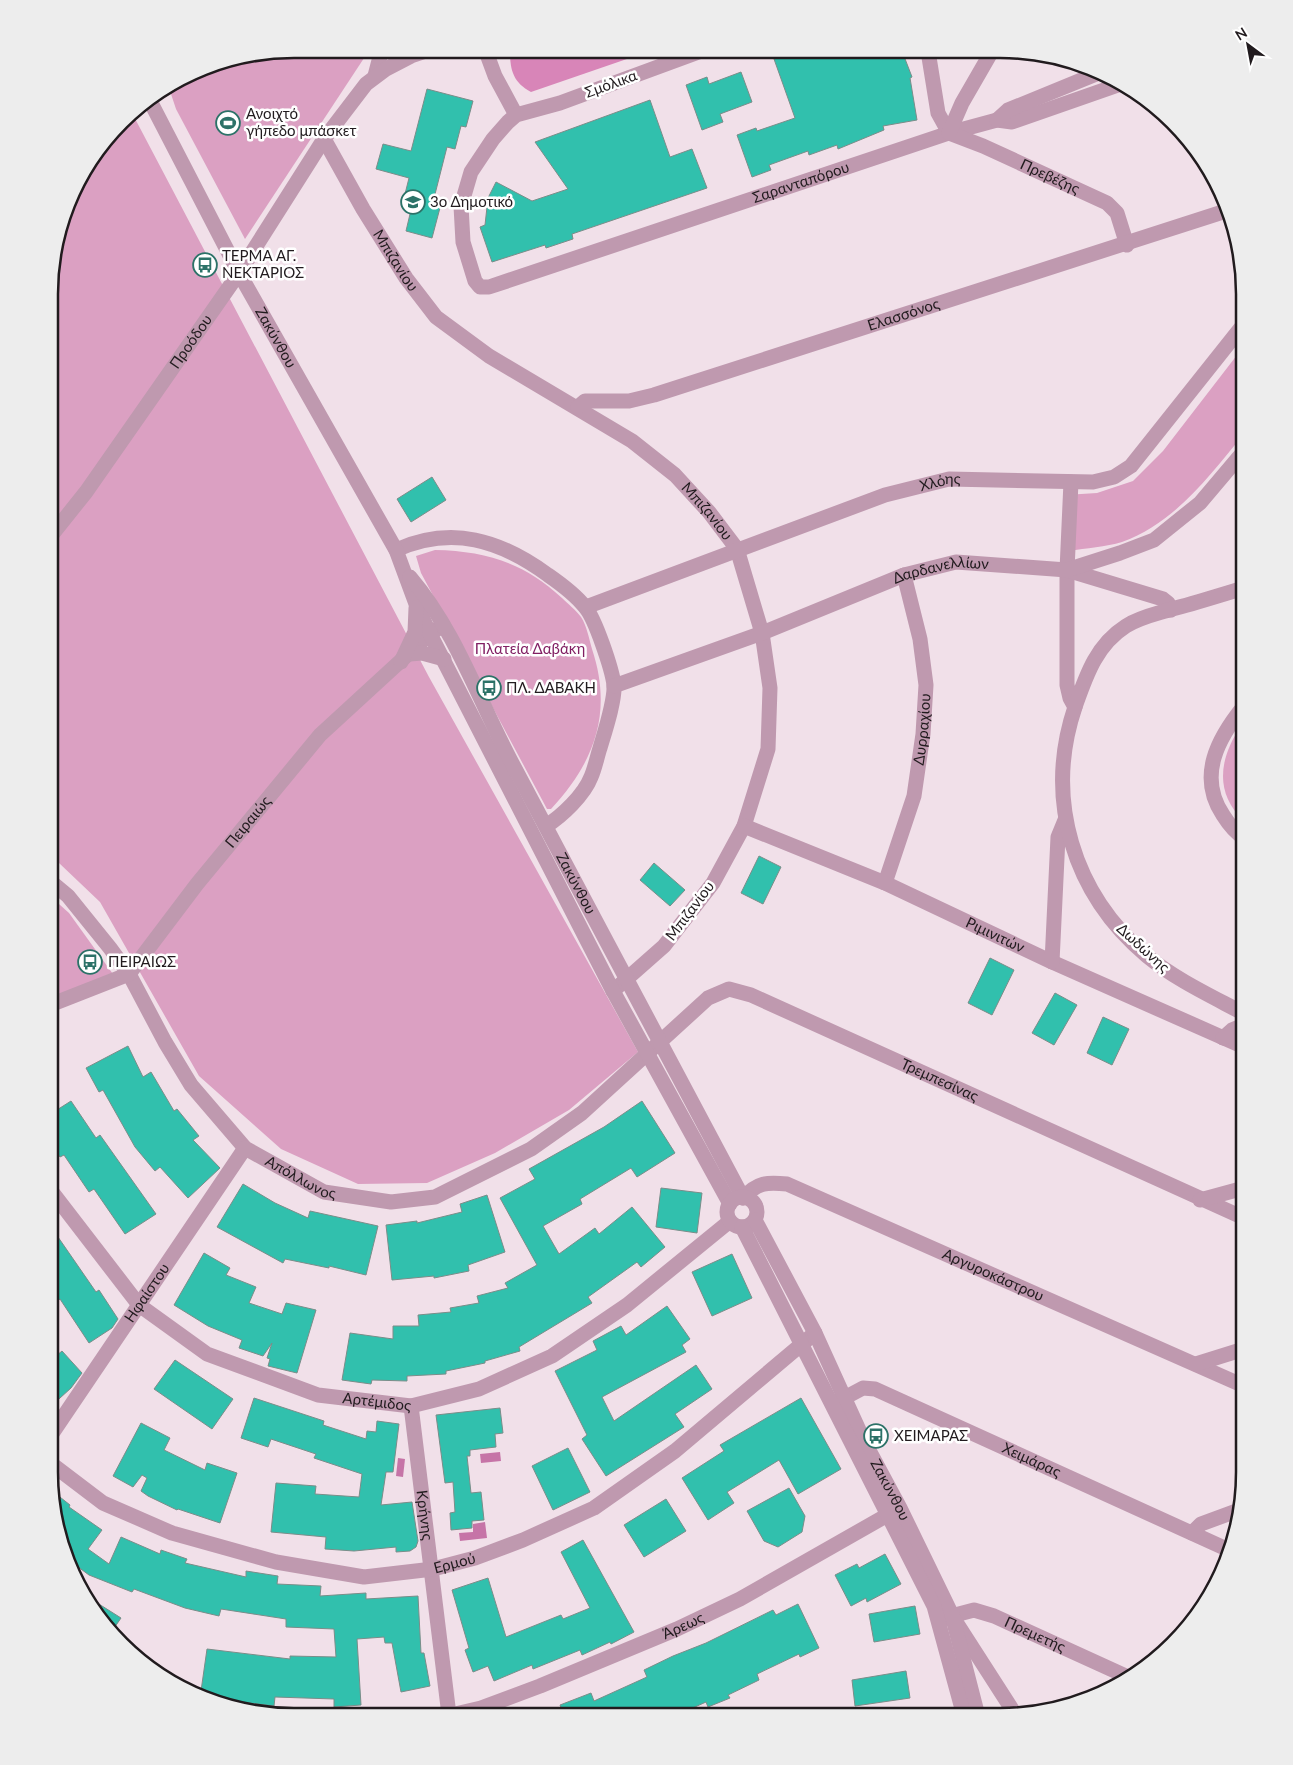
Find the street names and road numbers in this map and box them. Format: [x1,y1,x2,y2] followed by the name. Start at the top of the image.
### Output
[582,65,639,101] street label: Σμόλικα
[1018,154,1083,197] street label: Πρεβέζης
[750,157,851,206] street label: Σαρανταπόρου
[370,226,423,294] street label: Μπιζανίου
[865,294,942,334] street label: Ελασσόνος
[252,303,301,371] street label: Ζακύνθου
[165,311,215,372] street label: Προόδου
[917,469,961,494] street label: Χλόης
[678,478,737,543] street label: Μπιζανίου
[889,552,990,587] street label: Δαρδανελλίων
[909,693,933,766] street label: Δυρραχίου
[221,792,274,851] street label: Πειραιώς
[553,849,600,917] street label: Ζακύνθου
[661,877,717,944] street label: Μπιζανίου
[963,913,1028,956] street label: Ριμινιτών
[1114,919,1174,976] street label: Δωδώνης
[898,1054,982,1105] street label: Τρεμπεσίνας
[262,1151,337,1202] street label: Απόλλωνος
[940,1244,1047,1304] street label: Αργυροκάστρου
[120,1259,173,1326] street label: Ηφαίστου
[342,1388,412,1414] street label: Αρτέμιδος
[1000,1438,1064,1480] street label: Χειμάρας
[867,1456,915,1523] street label: Ζακύνθου
[413,1489,437,1541] street label: Κρήνης
[431,1548,477,1576] street label: Ερμού
[659,1608,706,1642] street label: Άρεως
[1002,1612,1069,1655] street label: Πρεμετής

